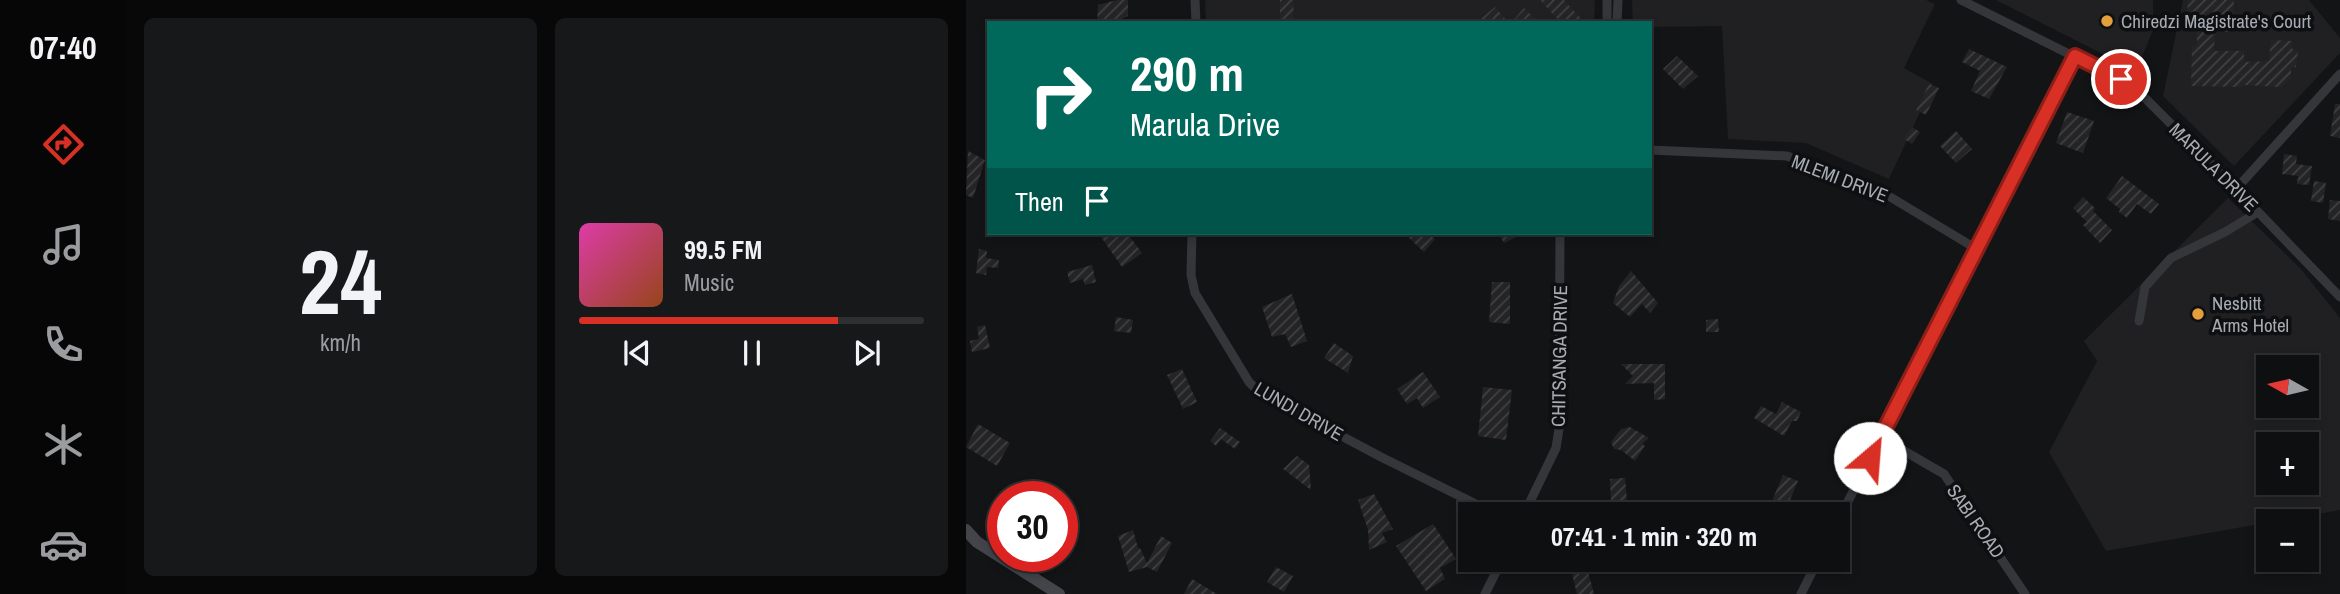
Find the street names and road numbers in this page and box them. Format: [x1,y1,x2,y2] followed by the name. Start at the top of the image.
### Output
[2164,117,2264,217] street label: MARULA DRIVE
[1788,148,1892,208] street label: MLEMI DRIVE
[1545,285,1573,427] street label: CHITSANGA DRIVE
[1250,375,1348,447] street label: LUNDI DRIVE
[1941,479,2011,563] street label: SABI ROAD

